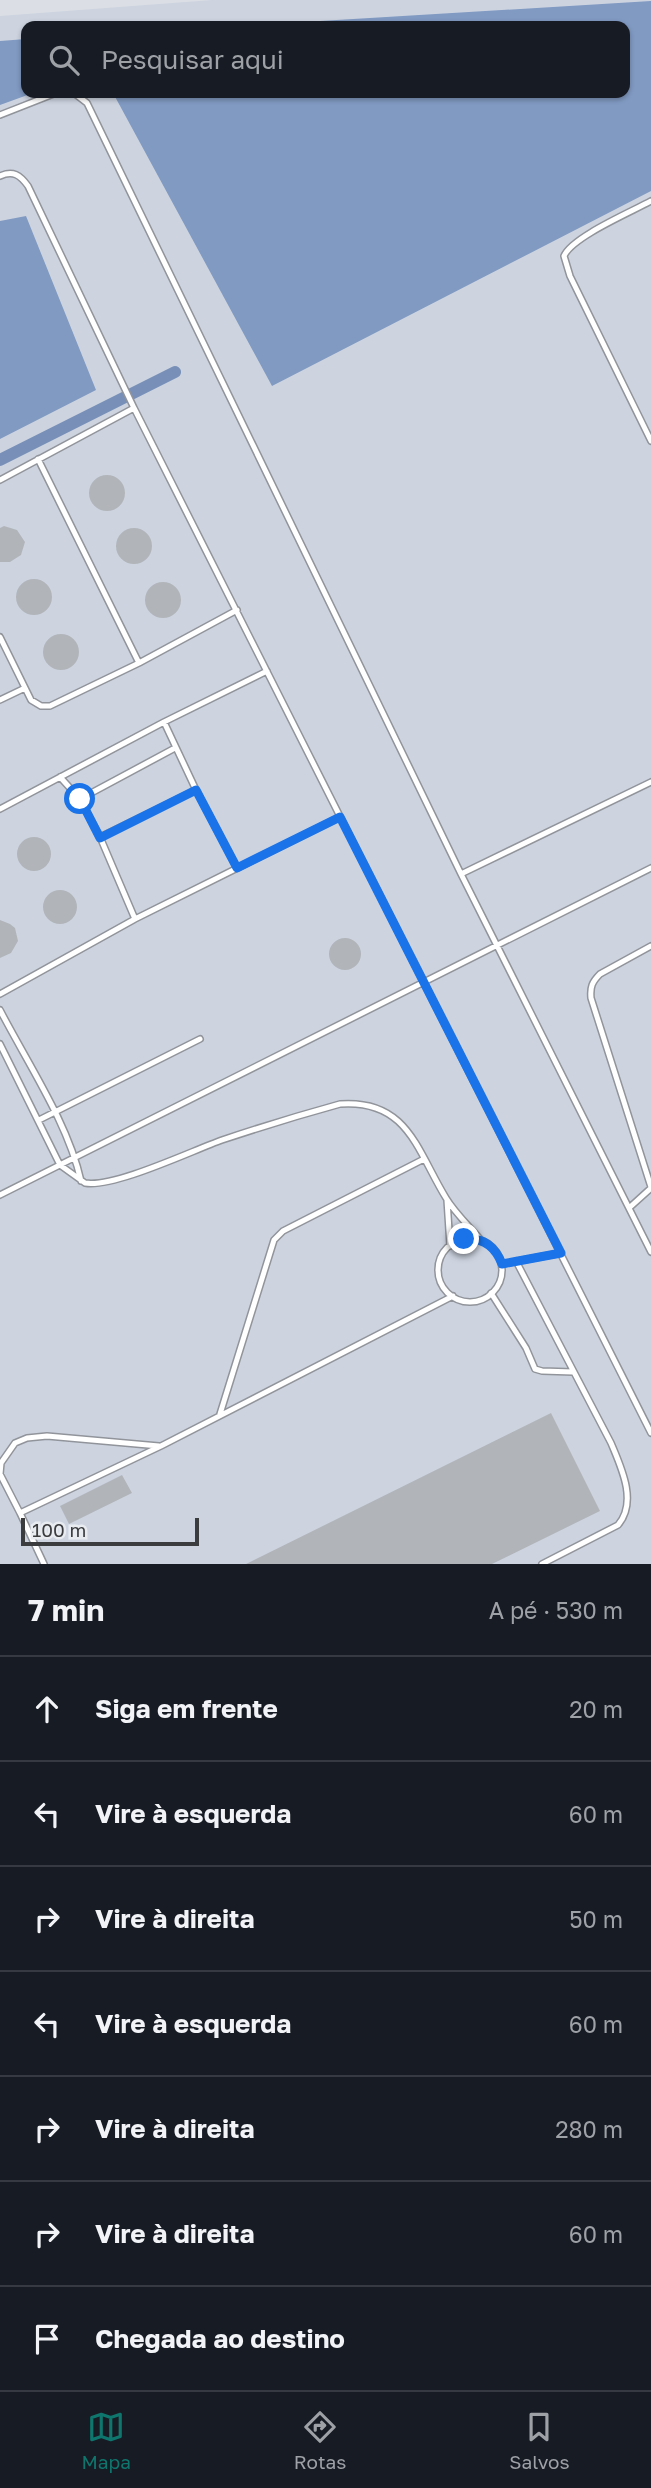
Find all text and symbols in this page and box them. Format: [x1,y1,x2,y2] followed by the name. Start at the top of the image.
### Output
[21,21,630,98] search box
[45,41,83,79] icon: search
[101,44,284,75] text: Pesquisar aqui
[64,783,95,814] route start
[448,1223,479,1254] route end
[21,1515,200,1547] scale bar
[32,1518,86,1541] text: 100 m
[28,1592,104,1628] text: 7 min
[489,1596,623,1624] text: A pé · 530 m
[28,1690,66,1728] icon: ahead
[95,1693,278,1724] text: Siga em frente
[569,1695,623,1723] text: 20 m
[28,1795,66,1833] icon: left
[95,1798,291,1829] text: Vire à esquerda
[569,1800,623,1828] text: 60 m
[28,1900,66,1938] icon: right
[95,1903,255,1934] text: Vire à direita
[569,1905,623,1933] text: 50 m
[28,2005,66,2043] icon: left
[95,2008,291,2039] text: Vire à esquerda
[569,2010,623,2038] text: 60 m
[28,2110,66,2148] icon: right
[95,2113,255,2144] text: Vire à direita
[555,2115,623,2143] text: 280 m
[28,2215,66,2253] icon: right
[95,2218,255,2249] text: Vire à direita
[569,2220,623,2248] text: 60 m
[28,2320,66,2358] icon: arrive
[95,2323,345,2354] text: Chegada ao destino
[81,2408,131,2473] tab: Mapa
[294,2408,346,2473] tab: Rotas
[509,2408,570,2473] tab: Salvos

